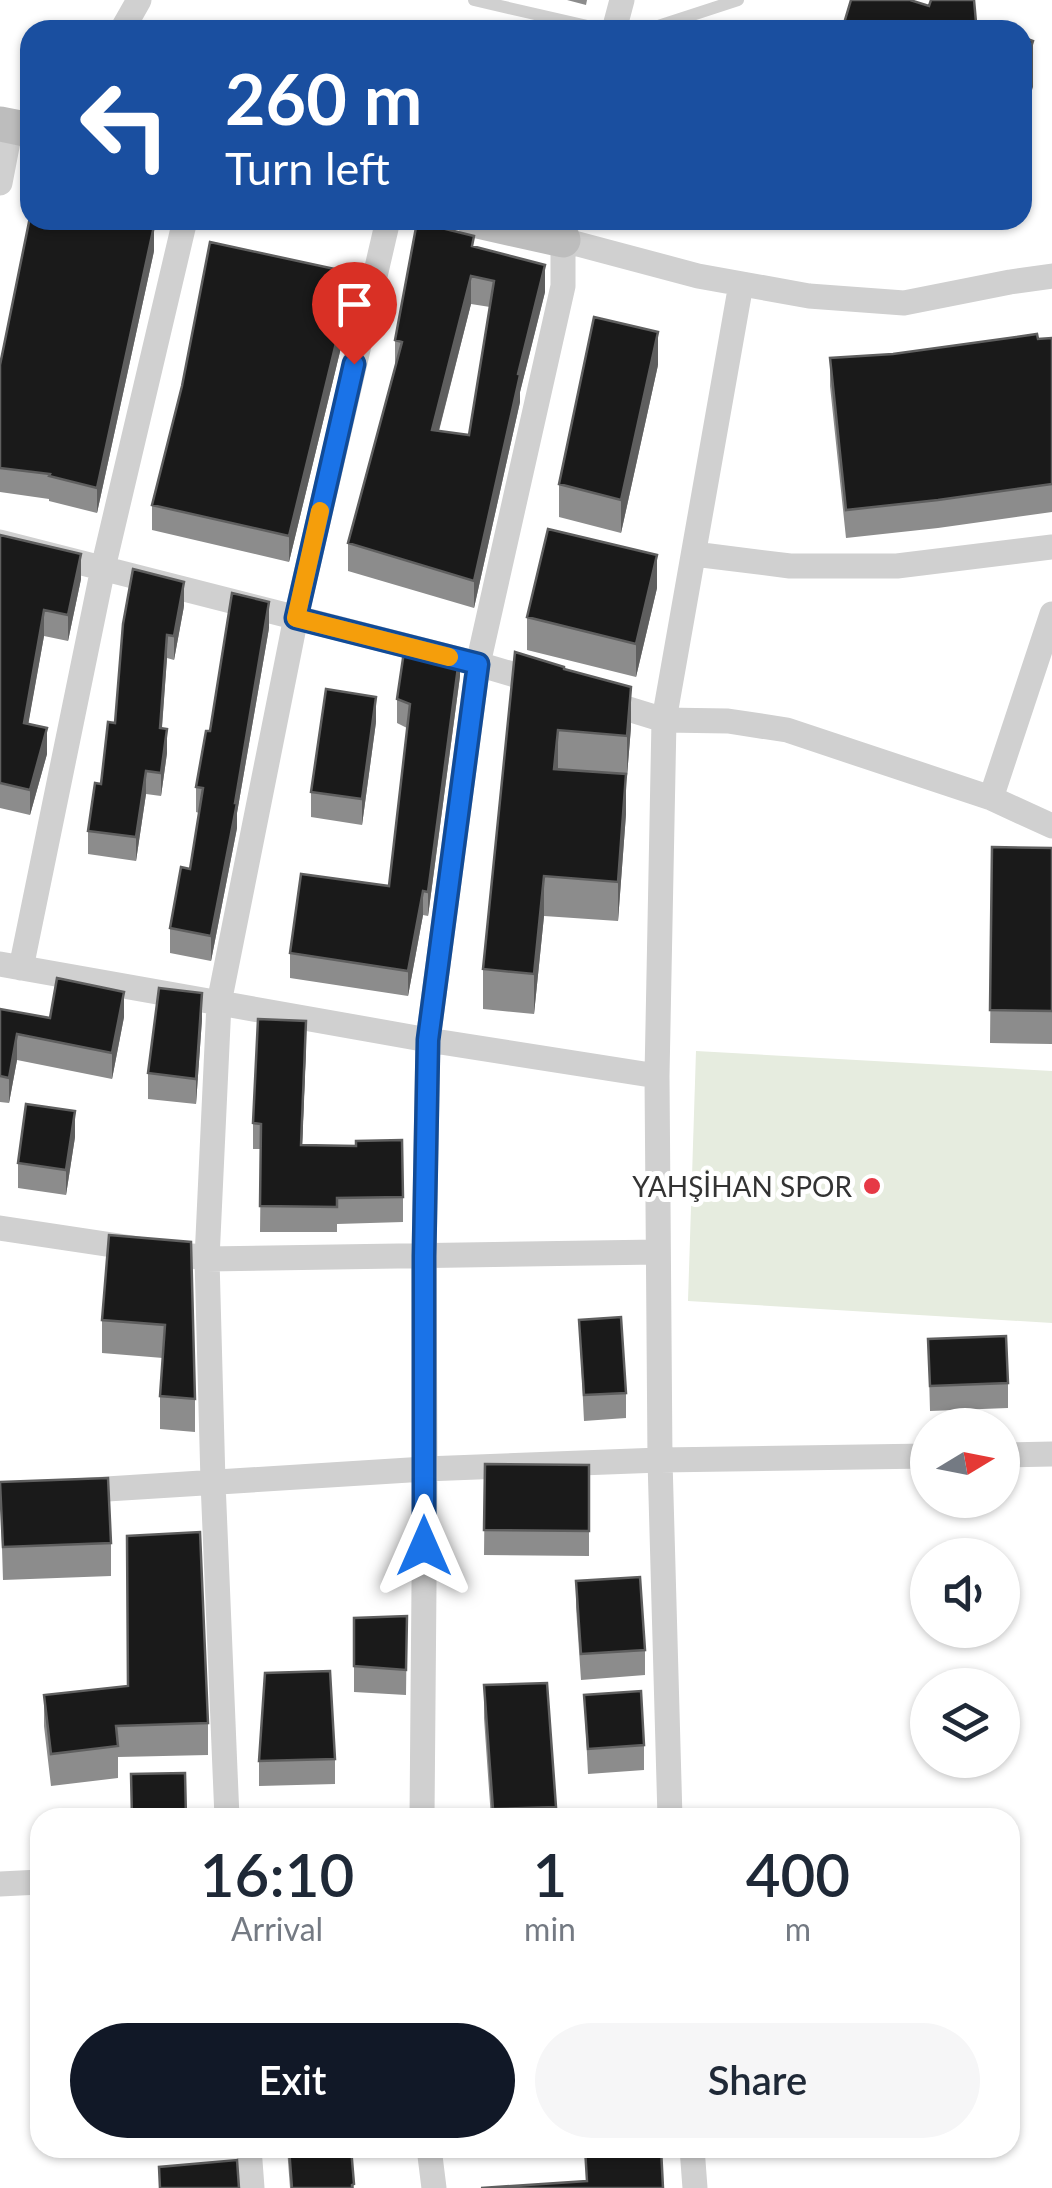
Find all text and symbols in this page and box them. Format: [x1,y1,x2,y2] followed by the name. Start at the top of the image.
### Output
[225,56,422,140] text: 260 m
[60,60,190,190] icon: left
[225,141,390,195] text: Turn left
[312,262,397,365] pin
[327,277,382,332] icon: arrive
[632,1169,852,1203] place label: YAHŞİHAN SPOR
[861,1175,883,1197] marker: YAHŞİHAN SPOR
[910,1408,1020,1518] north arrow
[910,1408,1020,1778] map controls
[372,1494,476,1598] position arrow
[910,1538,1020,1648] button: sound
[910,1668,1020,1778] button: layers
[200,1838,354,1910] text: 16:10
[533,1838,567,1910] text: 1
[746,1838,850,1910] text: 400
[231,1909,323,1948] text: Arrival
[524,1909,576,1948] text: min
[785,1909,811,1948] text: m
[70,2023,515,2138] button: Exit
[535,2023,980,2138] button: Share

